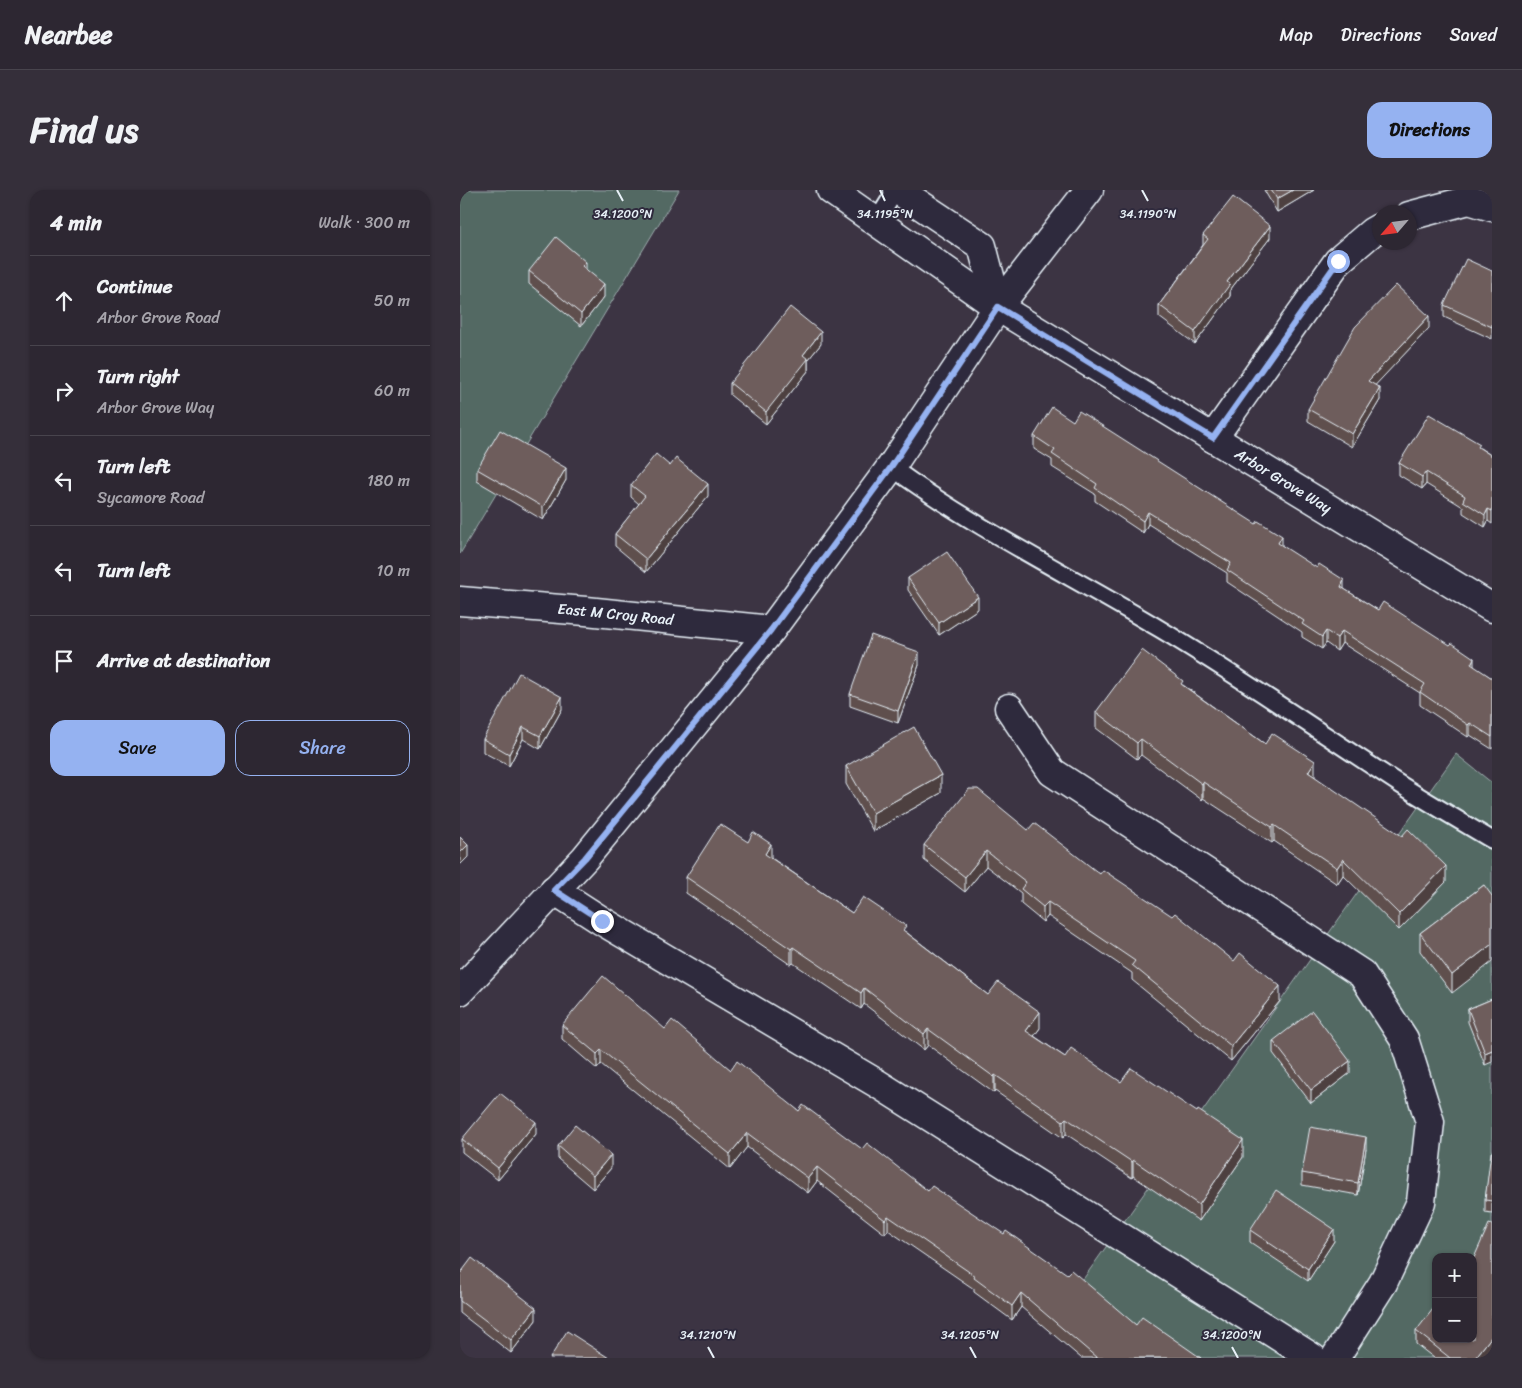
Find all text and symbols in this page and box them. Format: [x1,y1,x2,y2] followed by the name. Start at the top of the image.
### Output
[25,14,113,56] text: Nearbee
[1280,19,1313,51] text: Map
[1341,19,1422,51] text: Directions
[1450,19,1497,51] text: Saved
[30,99,138,161] text: Find us
[1367,102,1492,158] button: Directions
[594,203,653,225] text: 34.1200°N
[857,203,914,225] text: 34.1195°N
[1120,203,1177,225] text: 34.1190°N
[50,204,102,242] text: 4 min
[1372,205,1417,250] north arrow
[319,208,410,237] text: Walk · 300 m
[1327,250,1350,273] route start
[97,270,173,303] text: Continue
[374,286,410,315] text: 50 m
[50,287,78,315] icon: ahead
[97,303,220,332] text: Arbor Grove Road
[97,360,179,393] text: Turn right
[374,376,410,405] text: 60 m
[50,377,78,405] icon: right
[97,393,214,422] text: Arbor Grove Way
[1229,441,1337,521] street label: Arbor Grove Way
[97,450,170,483] text: Turn left
[367,466,410,495] text: 180 m
[50,467,78,495] icon: left
[97,483,205,512] text: Sycamore Road
[97,554,170,587] text: Turn left
[377,556,410,585] text: 10 m
[50,557,78,585] icon: left
[557,596,676,633] street label: East M Croy Road
[97,644,270,677] text: Arrive at destination
[50,647,78,675] icon: arrive
[50,720,225,776] button: Save
[235,720,410,776] button: Share
[591,910,614,933] route end
[1432,1253,1477,1343] map controls
[1432,1253,1477,1298] button: +
[1432,1298,1477,1343] button: −
[680,1324,737,1346] text: 34.1210°N
[941,1324,1000,1346] text: 34.1205°N
[1203,1324,1262,1346] text: 34.1200°N

